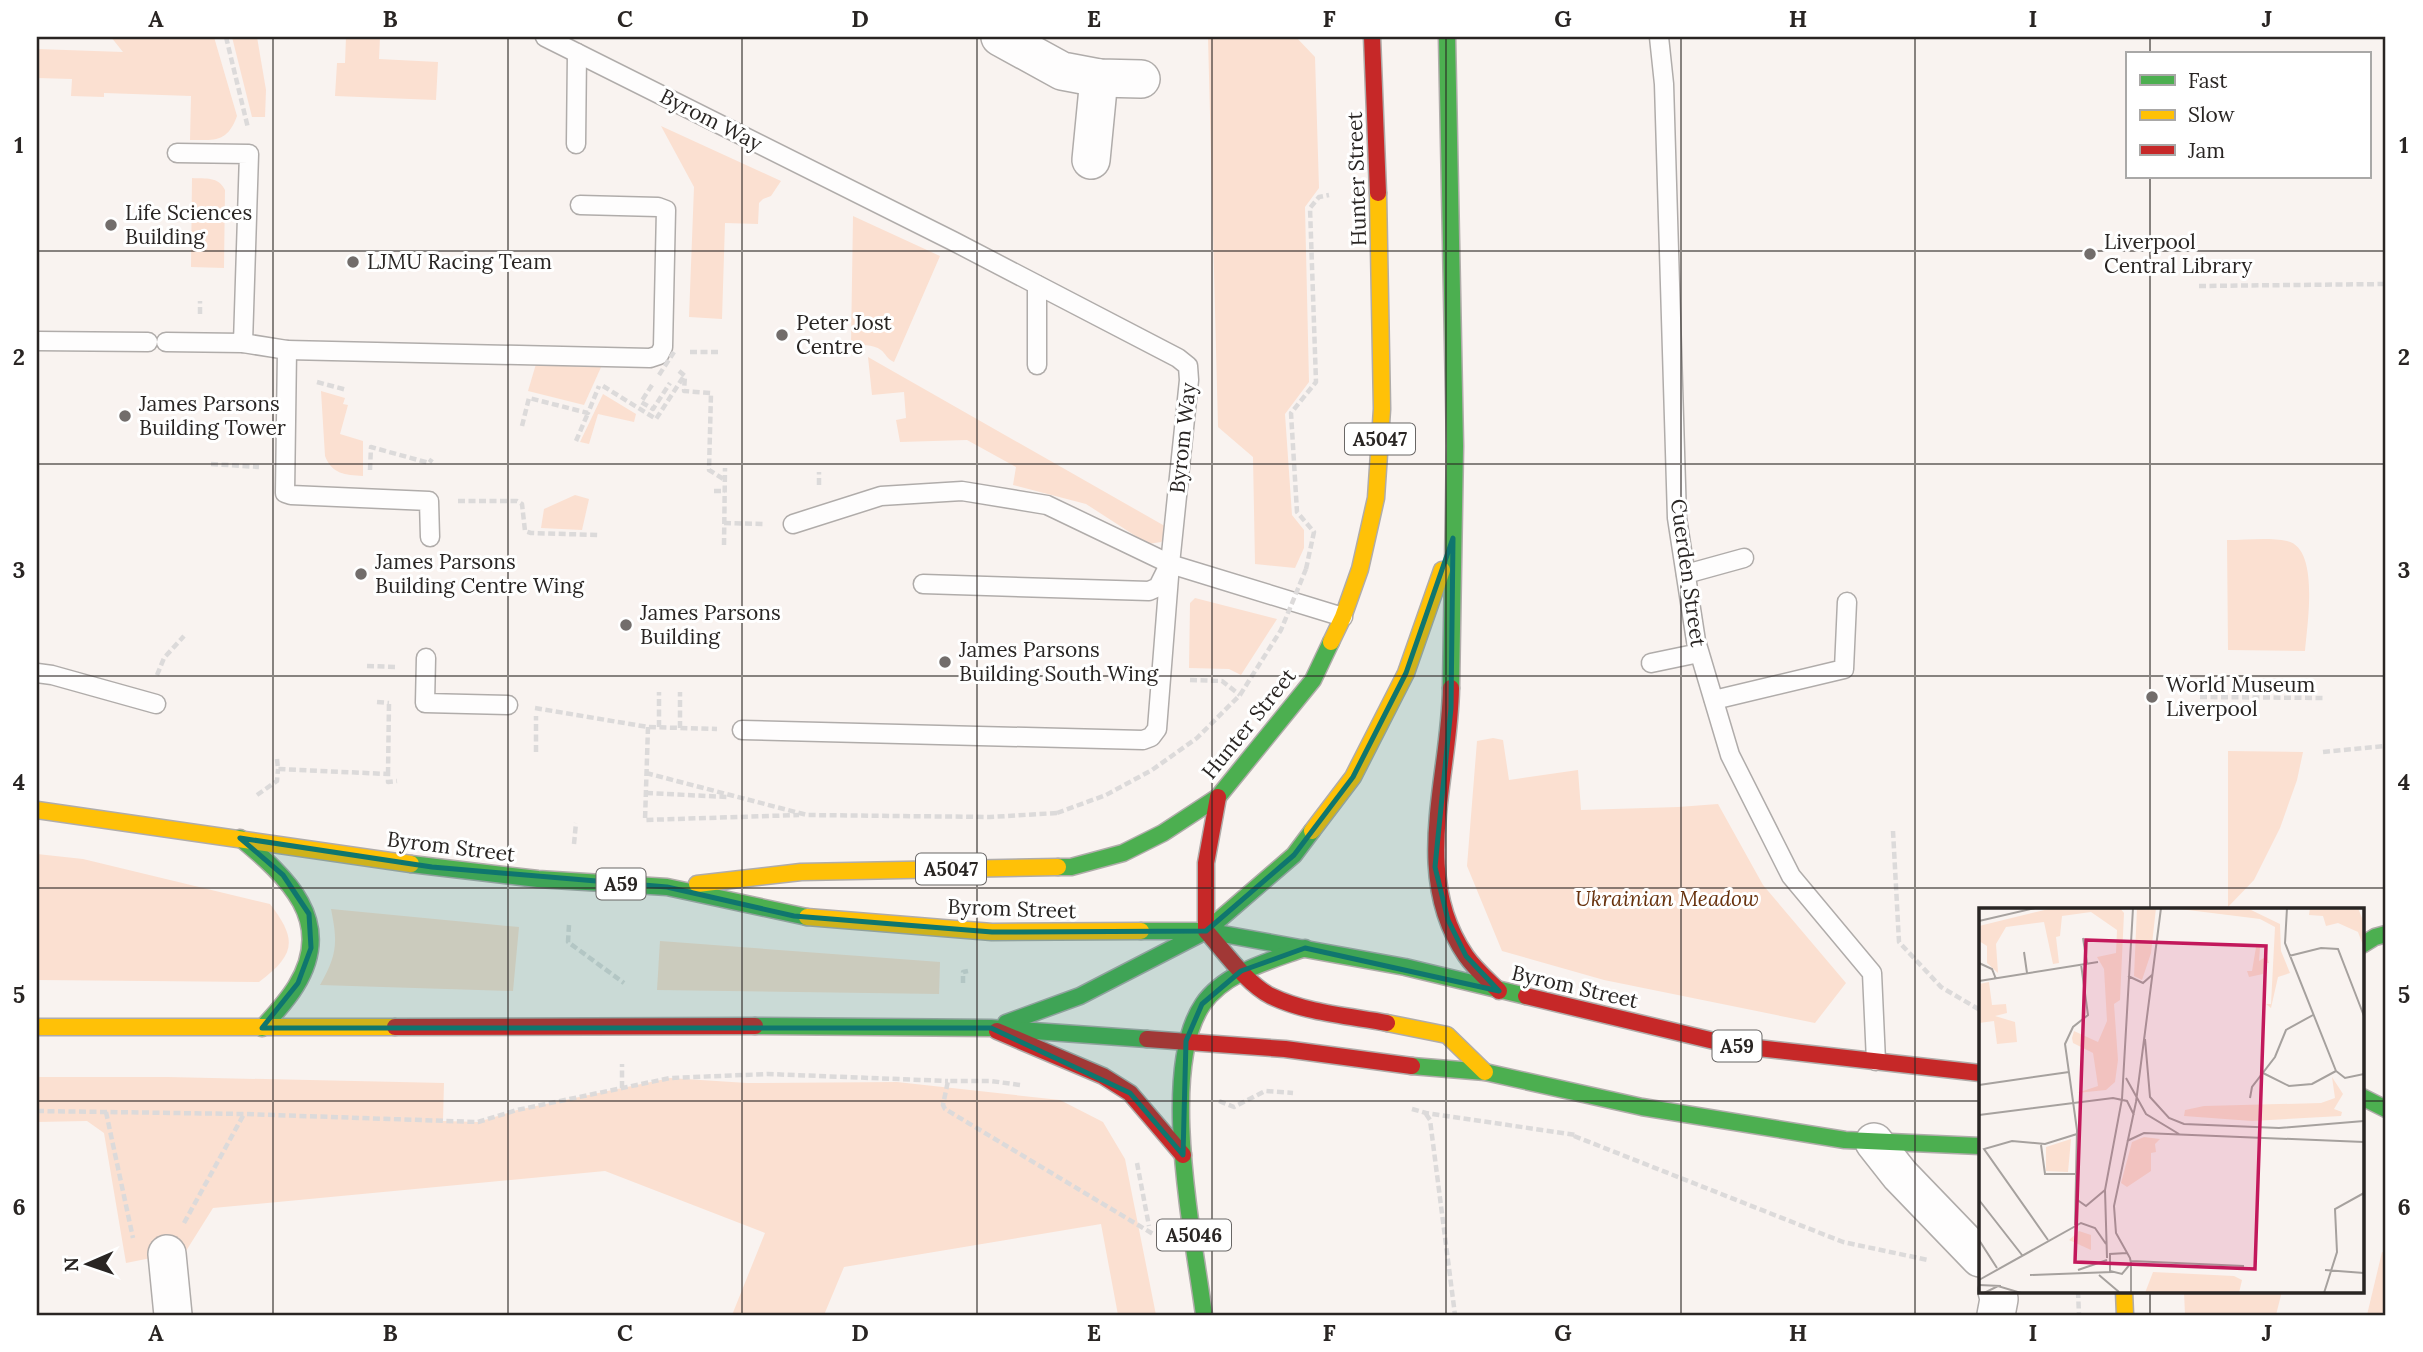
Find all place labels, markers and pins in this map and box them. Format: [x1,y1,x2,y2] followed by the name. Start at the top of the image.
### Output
[125,199,252,250] place label: Life Sciences Building
[103,217,119,233] marker: Life Sciences Building
[2104,228,2252,279] place label: Liverpool Central Library
[2082,246,2098,262] marker: Liverpool Central Library
[367,248,552,275] place label: LJMU Racing Team
[345,254,361,270] marker: LJMU Racing Team
[796,309,893,360] place label: Peter Jost Centre
[774,327,790,343] marker: Peter Jost Centre
[138,390,286,441] place label: James Parsons Building Tower
[117,408,133,424] marker: James Parsons Building Tower
[374,548,584,599] place label: James Parsons Building Centre Wing
[353,566,369,582] marker: James Parsons Building Centre Wing
[639,599,781,650] place label: James Parsons Building
[618,617,634,633] marker: James Parsons Building
[958,636,1159,687] place label: James Parsons Building South Wing
[937,654,953,670] marker: James Parsons Building South Wing
[2166,671,2316,722] place label: World Museum Liverpool
[2144,689,2160,705] marker: World Museum Liverpool

